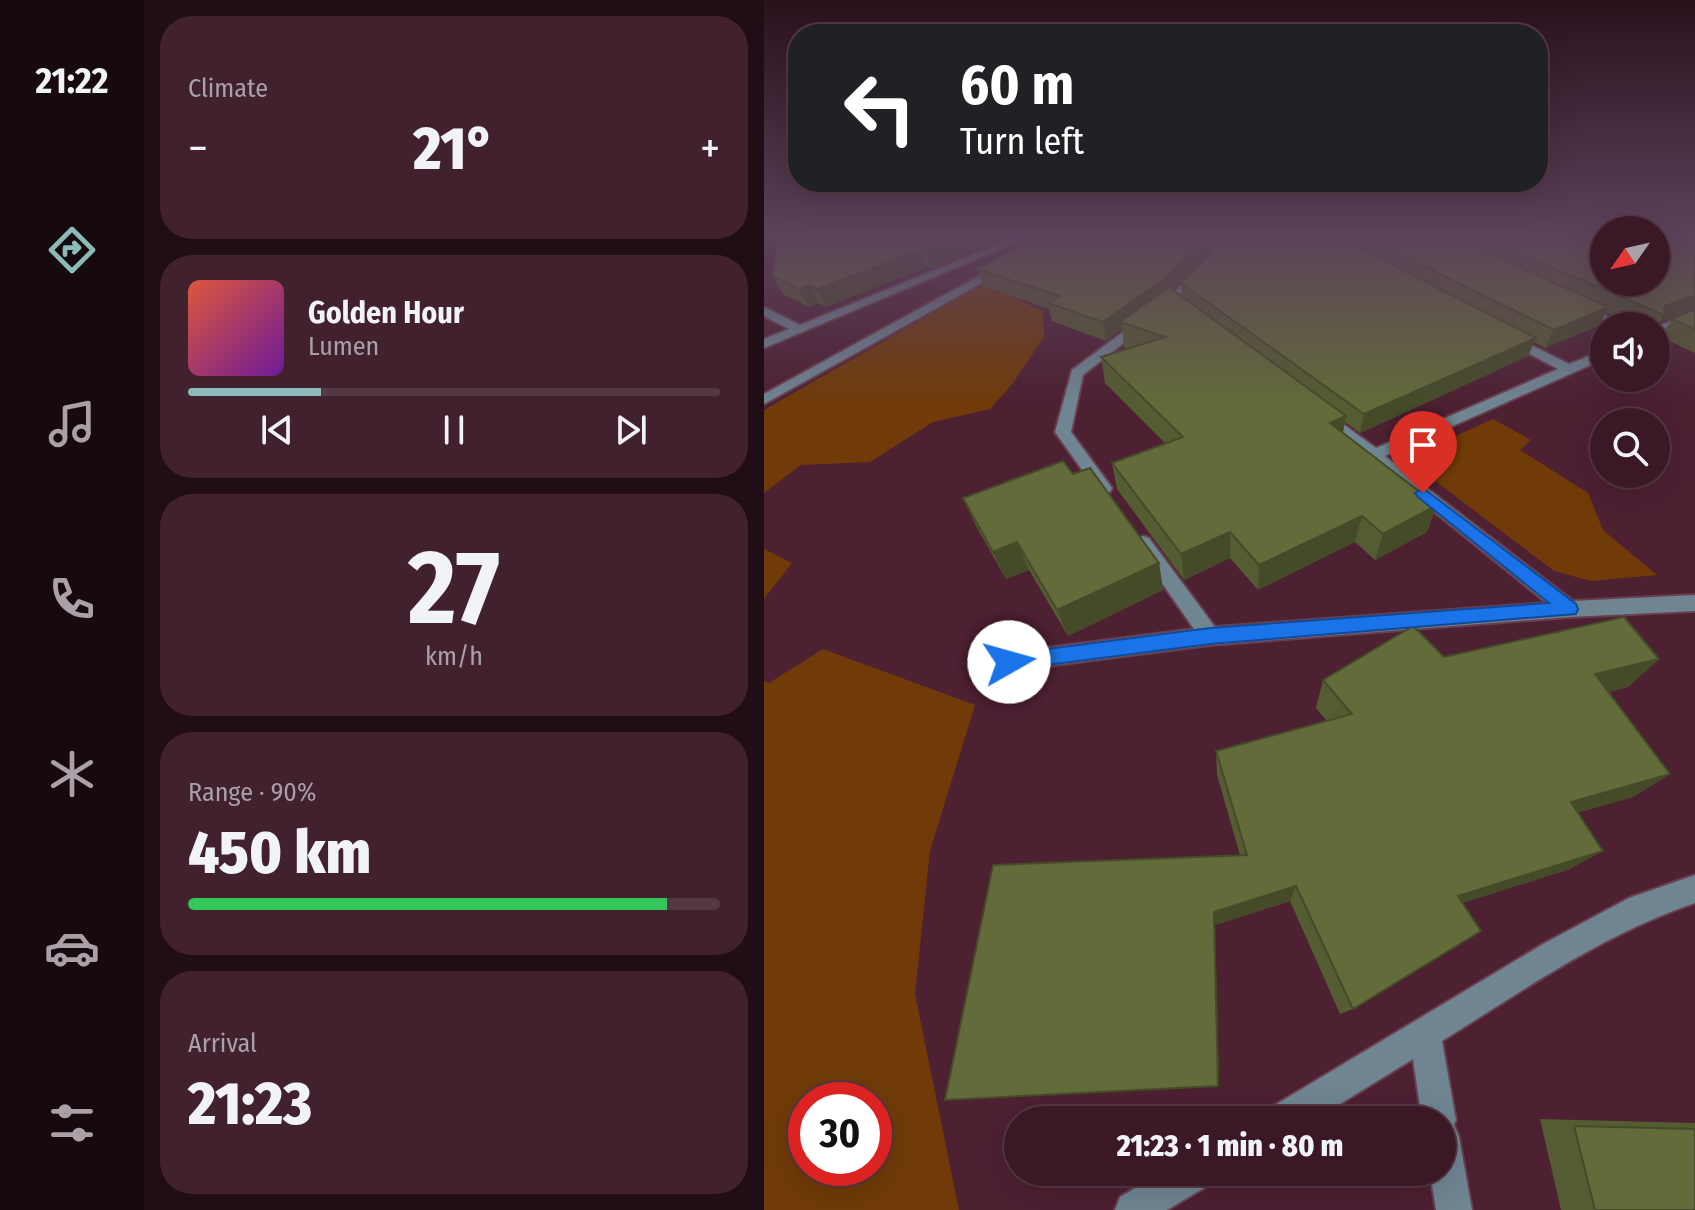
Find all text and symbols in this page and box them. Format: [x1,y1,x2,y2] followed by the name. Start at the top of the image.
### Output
[960,52,1074,119] text: 60 m
[828,56,932,160] icon: left
[36,59,108,103] text: 21:22
[188,73,268,104] text: Climate
[413,113,495,185] text: 21°
[960,120,1084,164] text: Turn left
[188,122,208,175] text: −
[700,122,720,175] text: +
[1590,216,1670,296] north arrow
[1590,216,1670,488] map controls
[44,222,100,278] icon: directions
[308,295,464,331] text: Golden Hour
[1590,312,1670,392] button: sound
[308,331,379,362] text: Lumen
[44,396,100,452] icon: music
[255,408,299,452] icon: previous
[432,408,476,452] icon: pause
[609,408,653,452] icon: next
[1590,408,1670,488] button: search
[1389,411,1457,493] pin
[1401,423,1445,467] icon: arrive
[408,526,500,651] text: 27
[44,571,100,627] icon: phone
[967,620,1051,704] position arrow
[425,641,483,672] text: km/h
[44,746,100,802] icon: climate
[188,777,316,808] text: Range · 90%
[188,817,371,889] text: 450 km
[44,920,100,976] icon: car
[188,1028,257,1059] text: Arrival
[188,1068,312,1140] text: 21:23
[788,1082,892,1186] speed limit sign: 30
[44,1095,100,1151] icon: filters
[1117,1128,1343,1164] text: 21:23 · 1 min · 80 m

